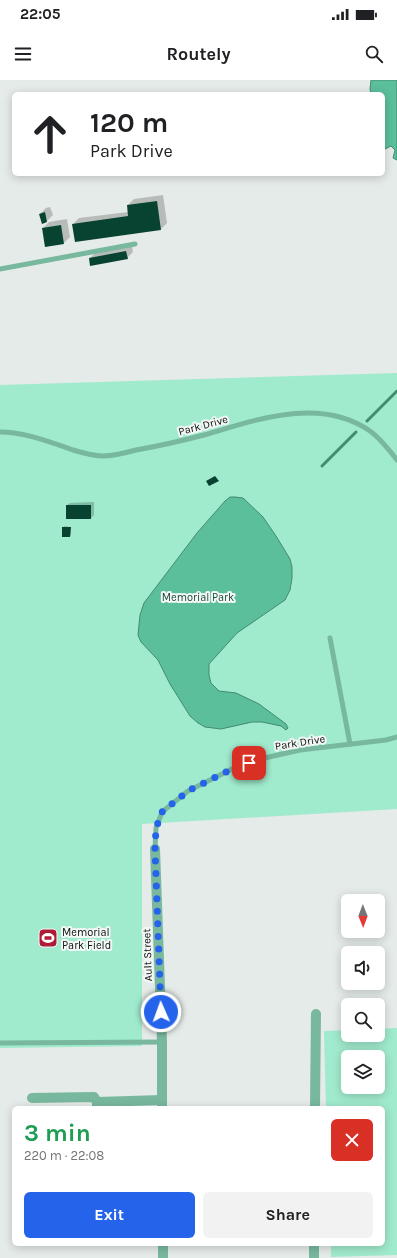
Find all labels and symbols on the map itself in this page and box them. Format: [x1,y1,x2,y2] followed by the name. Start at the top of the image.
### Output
[177,413,230,438] street label: Park Drive
[162,591,234,604] park label: Memorial Park
[274,732,326,753] street label: Park Drive
[232,746,266,780] pin
[341,894,385,938] north arrow
[62,926,111,952] place label: Memorial Park Field
[37,927,59,949] sports icon: Memorial Park Field
[140,928,155,982] street label: Ault Street
[140,991,182,1033] position arrow

